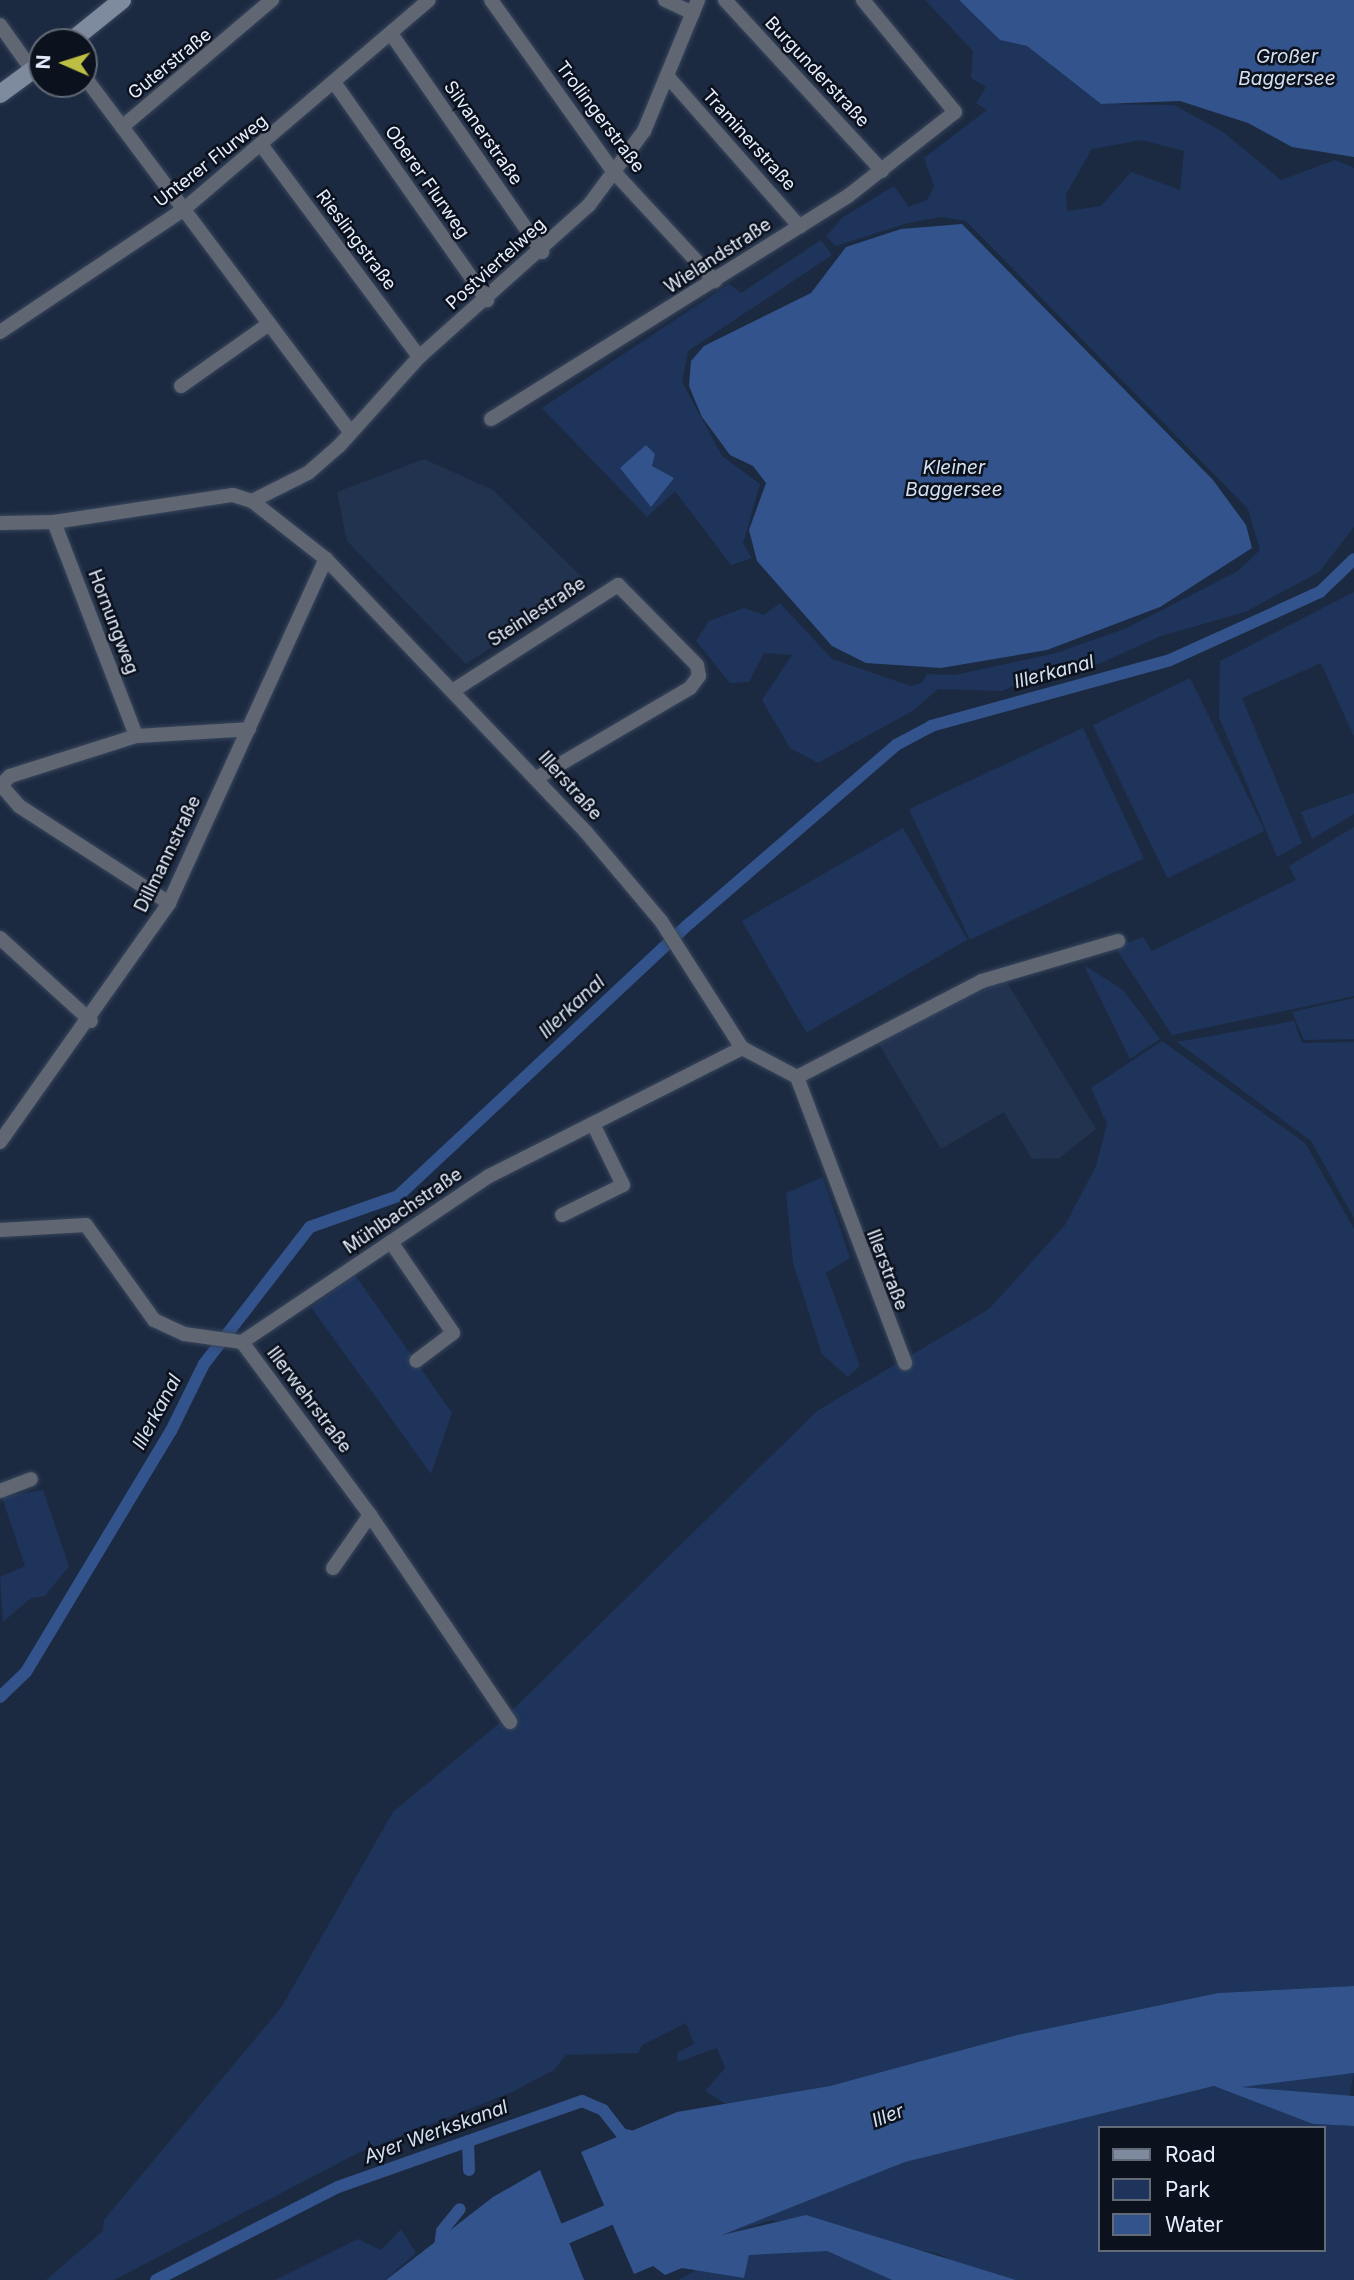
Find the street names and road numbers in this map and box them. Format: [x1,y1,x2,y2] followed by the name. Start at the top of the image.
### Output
[760,12,874,132] street label: Burgunderstraße
[124,24,216,104] street label: Guterstraße
[551,57,649,177] street label: Trollingerstraße
[439,77,527,189] street label: Silvanerstraße
[698,85,800,195] street label: Traminerstraße
[150,110,272,212] street label: Unterer Flurweg
[380,122,474,242] street label: Oberer Flurweg
[311,186,401,294] street label: Rieslingstraße
[442,214,550,314] street label: Postviertelweg
[661,214,775,298] street label: Wielandstraße
[83,567,143,677] street label: Hornungweg
[484,573,590,651] street label: Steinlestraße
[534,747,606,825] street label: Illerstraße
[130,792,206,916] street label: Dillmannstraße
[340,1163,466,1259] street label: Mühlbachstraße
[862,1227,912,1313] street label: Illerstraße
[262,1343,356,1457] street label: Illerwehrstraße

